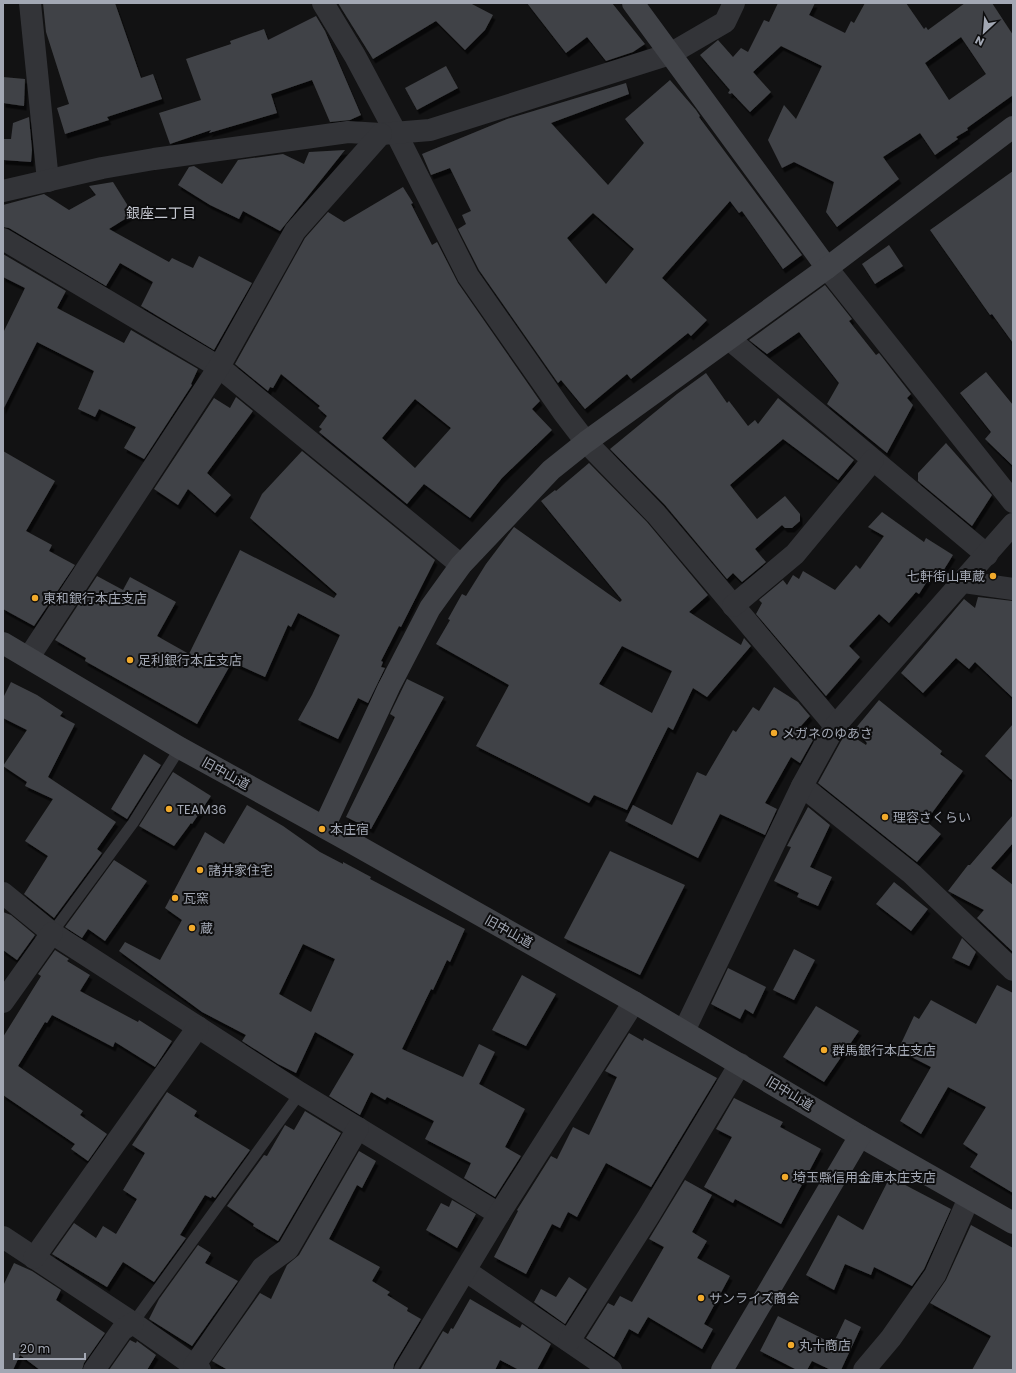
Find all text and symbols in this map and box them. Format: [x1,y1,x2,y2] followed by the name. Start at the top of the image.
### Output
[964,12,1004,52] north arrow
[972,32,987,50] text: N
[126,203,196,223] district label: 銀座二丁目
[907,567,985,586] place label: 七軒街山車蔵
[988,571,998,581] marker: 七軒街山車蔵
[43,589,147,608] place label: 東和銀行本庄支店
[30,593,40,603] marker: 東和銀行本庄支店
[138,651,242,670] place label: 足利銀行本庄支店
[125,655,135,665] marker: 足利銀行本庄支店
[782,724,873,743] place label: メガネのゆあさ
[769,728,779,738] marker: メガネのゆあさ
[198,753,253,794] street label: 旧中山道
[177,800,227,819] place label: TEAM36
[164,804,174,814] marker: TEAM36
[893,808,971,827] place label: 理容さくらい
[880,812,890,822] marker: 理容さくらい
[330,820,369,839] place label: 本庄宿
[317,824,327,834] marker: 本庄宿
[208,861,273,880] place label: 諸井家住宅
[195,865,205,875] marker: 諸井家住宅
[183,889,209,908] place label: 瓦窯
[170,893,180,903] marker: 瓦窯
[481,911,536,952] street label: 旧中山道
[200,919,213,938] place label: 蔵
[187,923,197,933] marker: 蔵
[832,1041,936,1060] place label: 群馬銀行本庄支店
[819,1045,829,1055] marker: 群馬銀行本庄支店
[763,1072,817,1115] street label: 旧中山道
[793,1168,936,1187] place label: 埼玉縣信用金庫本庄支店
[780,1172,790,1182] marker: 埼玉縣信用金庫本庄支店
[709,1289,800,1308] place label: サンライズ商会
[696,1293,706,1303] marker: サンライズ商会
[14,1335,85,1361] scale bar
[799,1336,851,1355] place label: 丸十商店
[20,1340,50,1357] text: 20 m
[786,1340,796,1350] marker: 丸十商店

